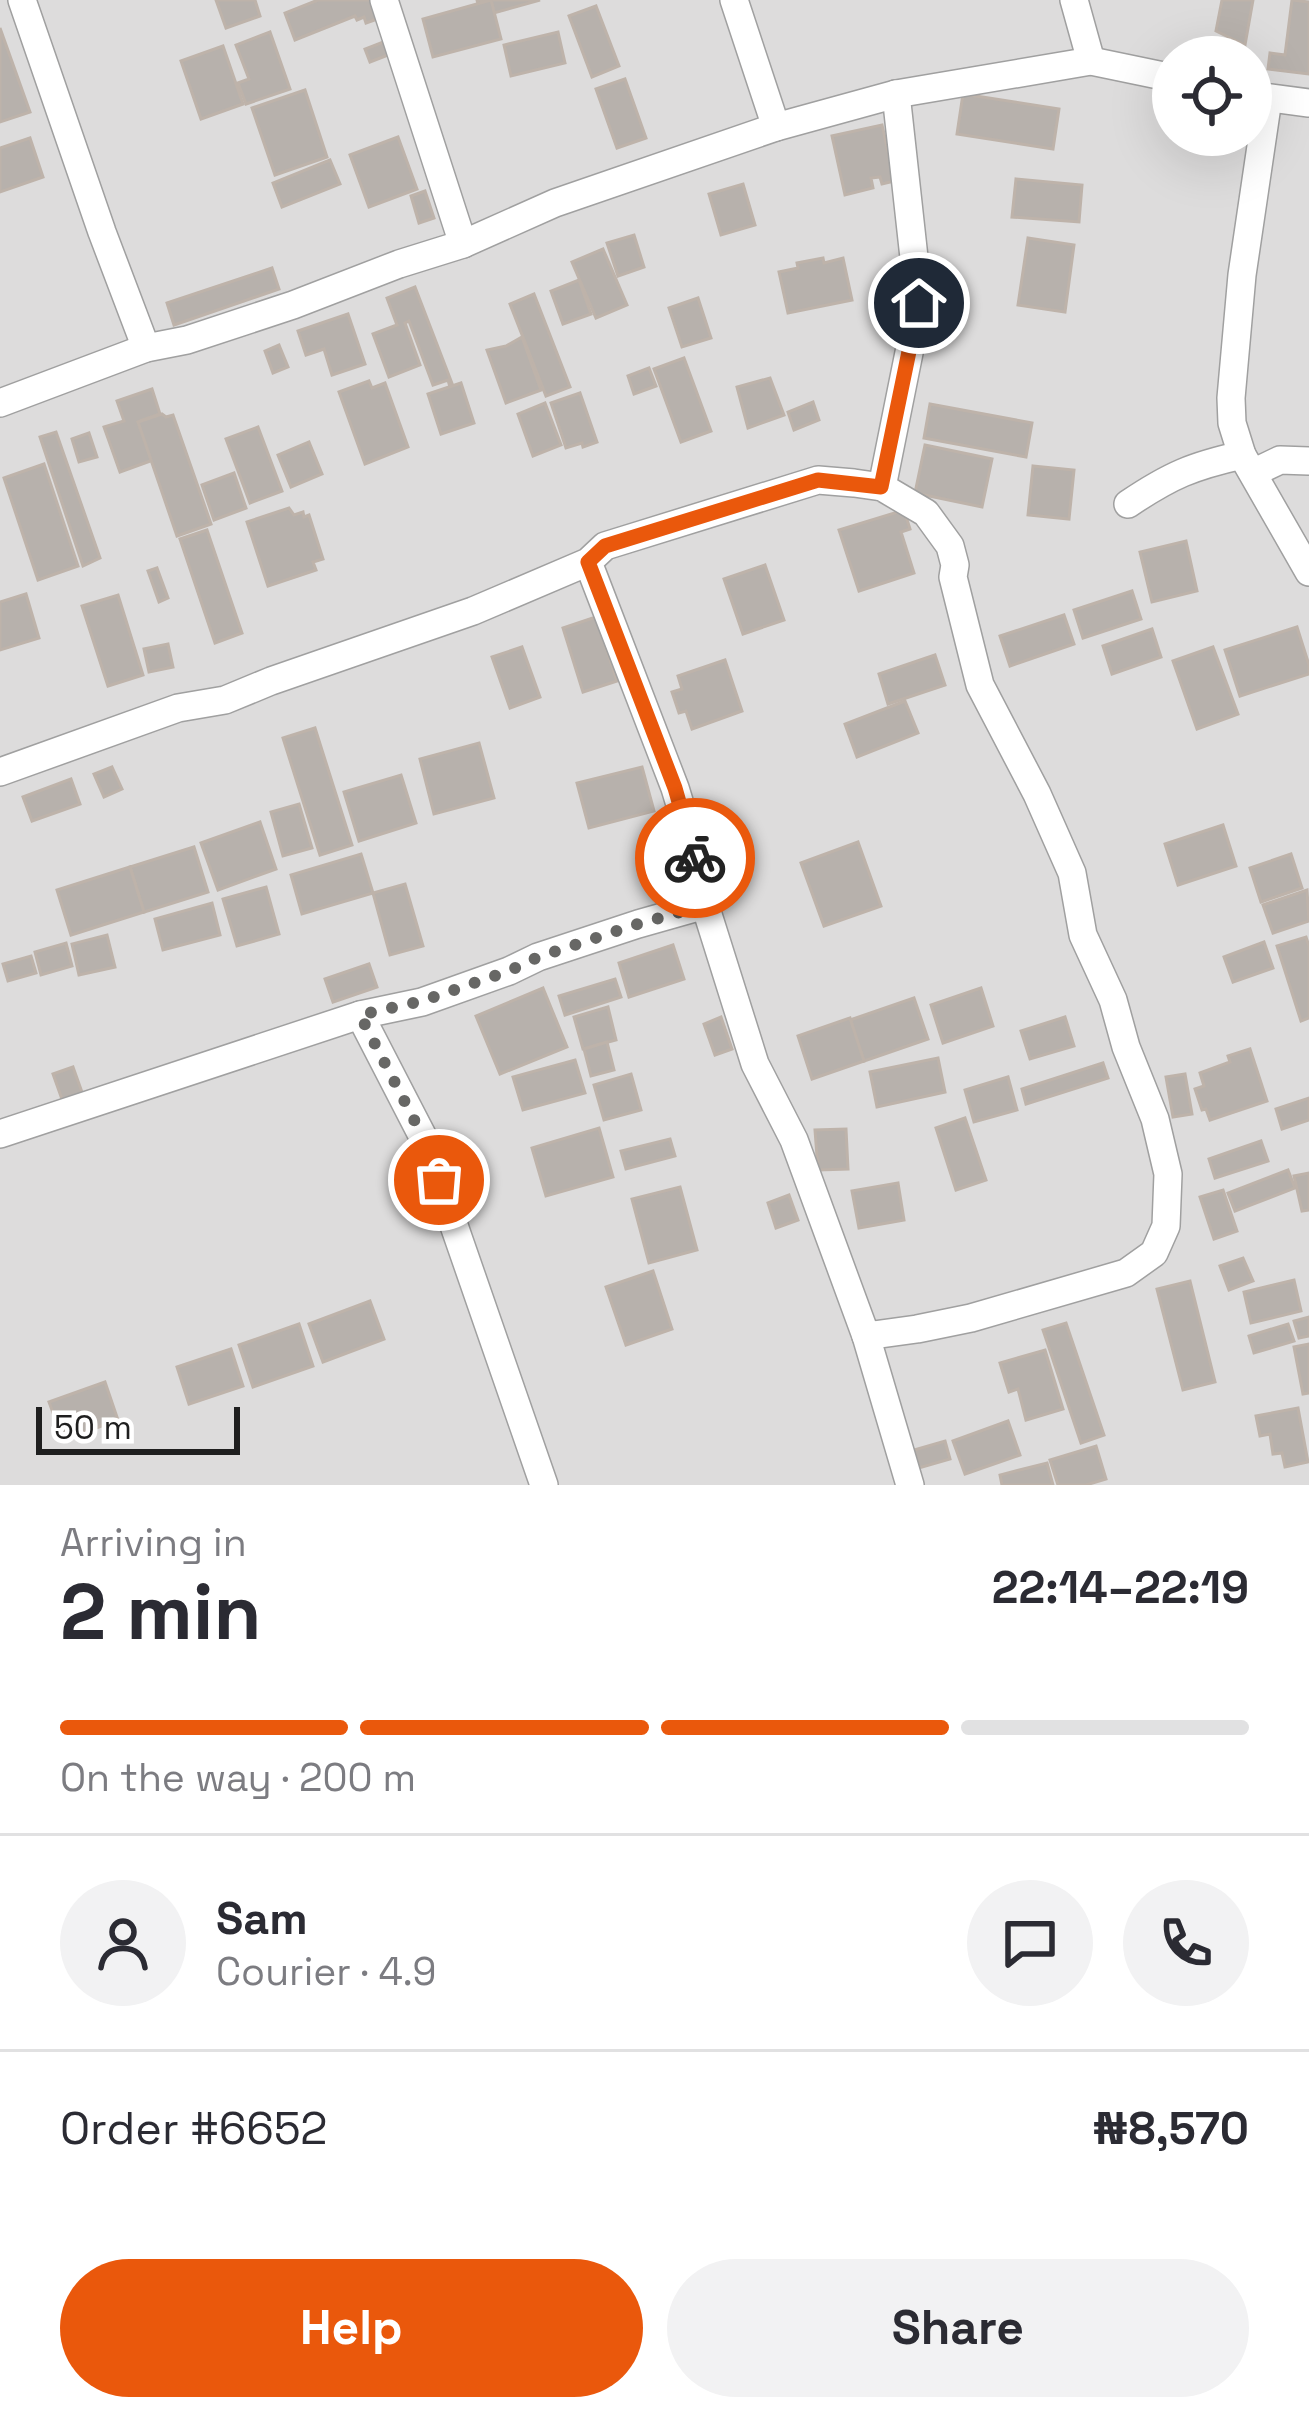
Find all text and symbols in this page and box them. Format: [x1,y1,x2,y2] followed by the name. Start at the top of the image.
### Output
[1152,36,1272,156] map controls
[1152,36,1272,156] button: locate
[868,252,970,354] pin
[886,270,952,336] icon: home
[635,798,755,918] courier
[662,825,728,891] icon: bike
[388,1129,490,1231] pin
[406,1147,472,1213] icon: bag
[36,1401,240,1454] scale bar
[54,1407,132,1449] text: 50 m
[60,1518,247,1567] text: Arriving in
[992,1559,1249,1616] text: 22:14–22:19
[60,1562,262,1662] text: 2 min
[60,1753,416,1802] text: On the way · 200 m
[60,1880,186,2006] button: person
[967,1880,1093,2006] button: chat
[1123,1880,1249,2006] button: phone
[216,1890,308,1947] text: Sam
[216,1947,436,1996] text: Courier · 4.9
[60,2100,327,2157] text: Order #6652
[1092,2100,1249,2157] text: ₦8,570
[60,2259,643,2397] button: Help
[667,2259,1249,2397] button: Share

